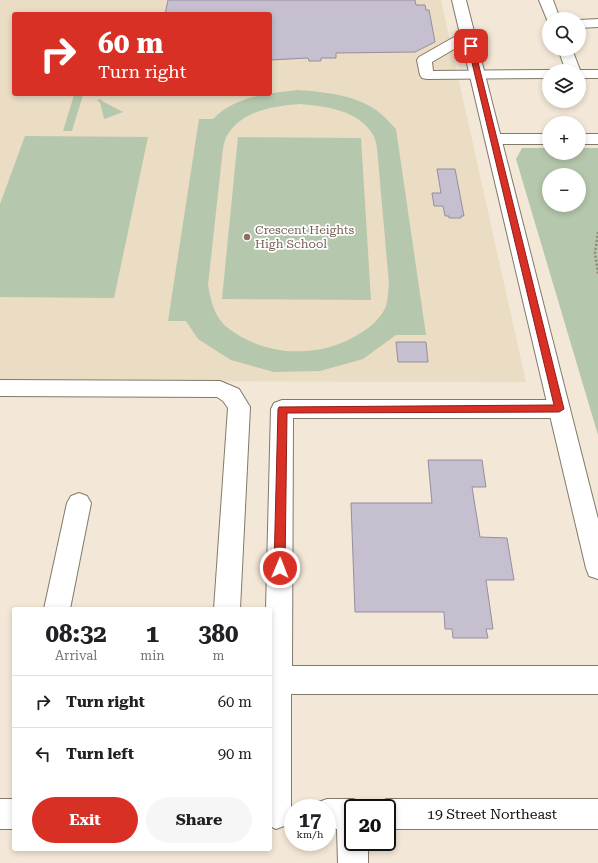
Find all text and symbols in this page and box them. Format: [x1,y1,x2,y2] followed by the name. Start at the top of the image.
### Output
[542,12,586,212] map controls
[542,12,586,56] button: search
[98,27,163,60] text: 60 m
[32,28,84,80] icon: right
[454,29,488,63] pin
[460,35,482,57] icon: arrive
[98,61,186,82] text: Turn right
[542,64,586,108] button: layers
[542,116,586,160] button: +
[542,168,586,212] button: −
[255,223,355,251] place label: Crescent Heights High School
[242,232,252,242] marker: Crescent Heights High School
[259,547,301,589] position arrow
[46,620,107,648] text: 08:32
[146,620,159,648] text: 1
[198,620,239,648] text: 380
[55,648,97,663] text: Arrival
[140,648,165,663] text: min
[212,648,224,663] text: m
[32,691,54,713] icon: right
[66,693,145,711] text: Turn right
[218,693,252,711] text: 60 m
[32,743,54,765] icon: left
[66,745,134,763] text: Turn left
[218,745,252,763] text: 90 m
[32,797,138,843] button: Exit
[146,797,252,843] button: Share
[344,799,396,851] speed limit sign: 20
[427,806,557,822] street label: 19 Street Northeast
[299,808,321,832] text: 17
[297,829,323,840] text: km/h

